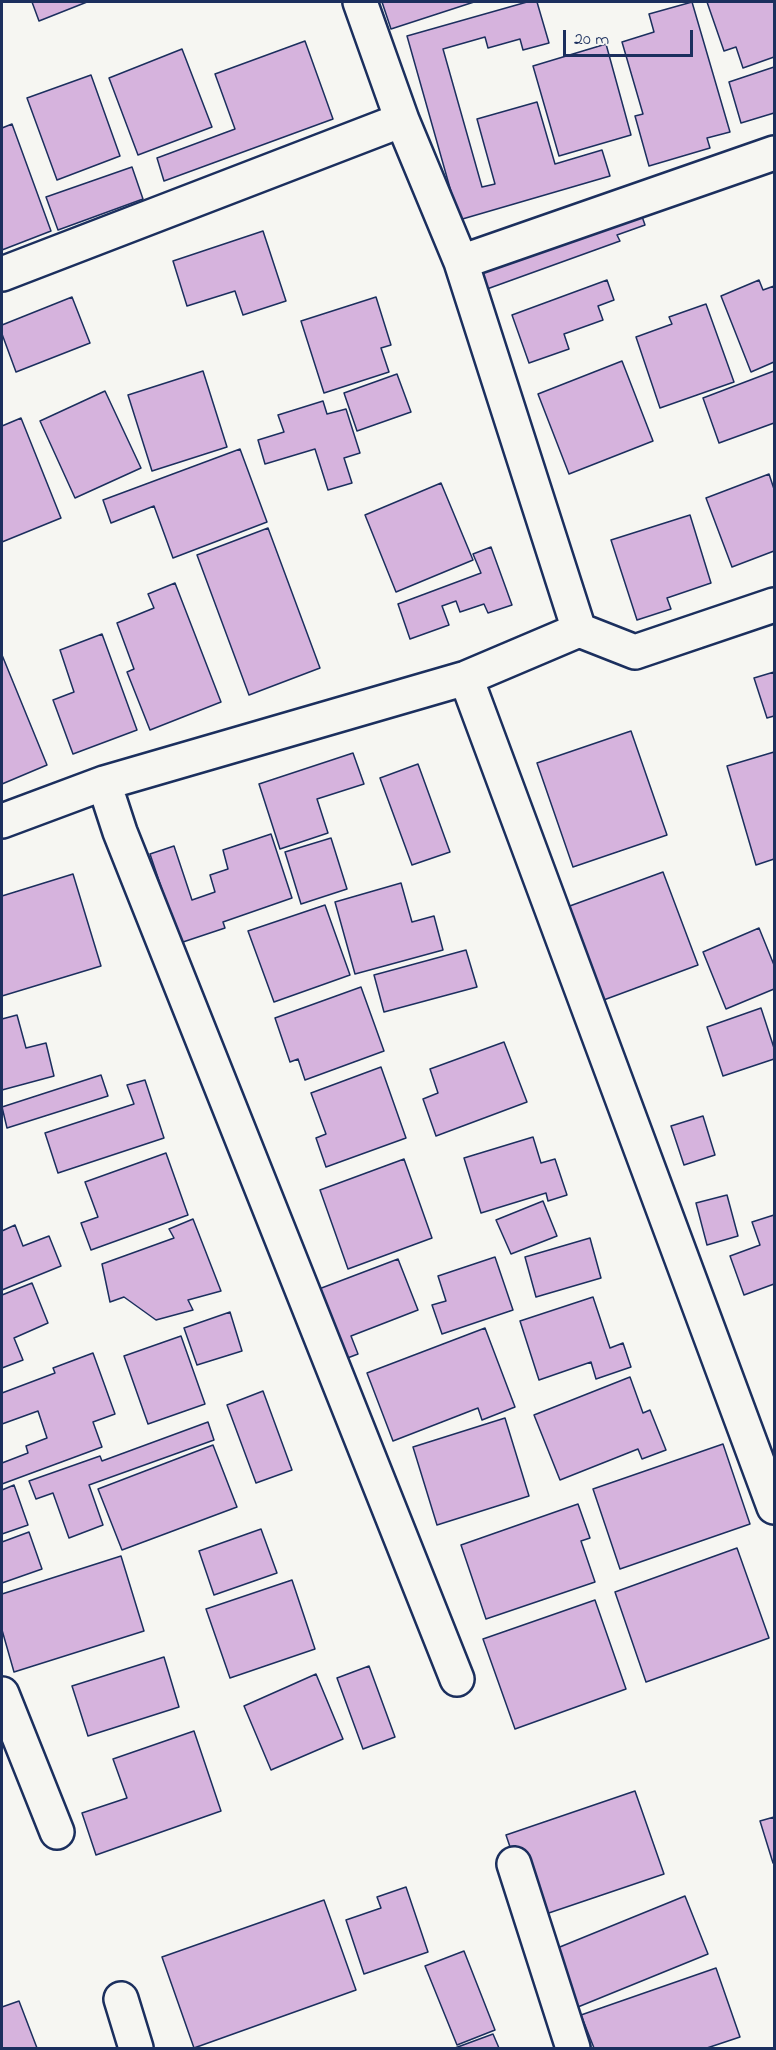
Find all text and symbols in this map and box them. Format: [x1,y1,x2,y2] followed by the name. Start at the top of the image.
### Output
[566,18,696,56] scale bar
[574,27,609,53] text: 20 m

